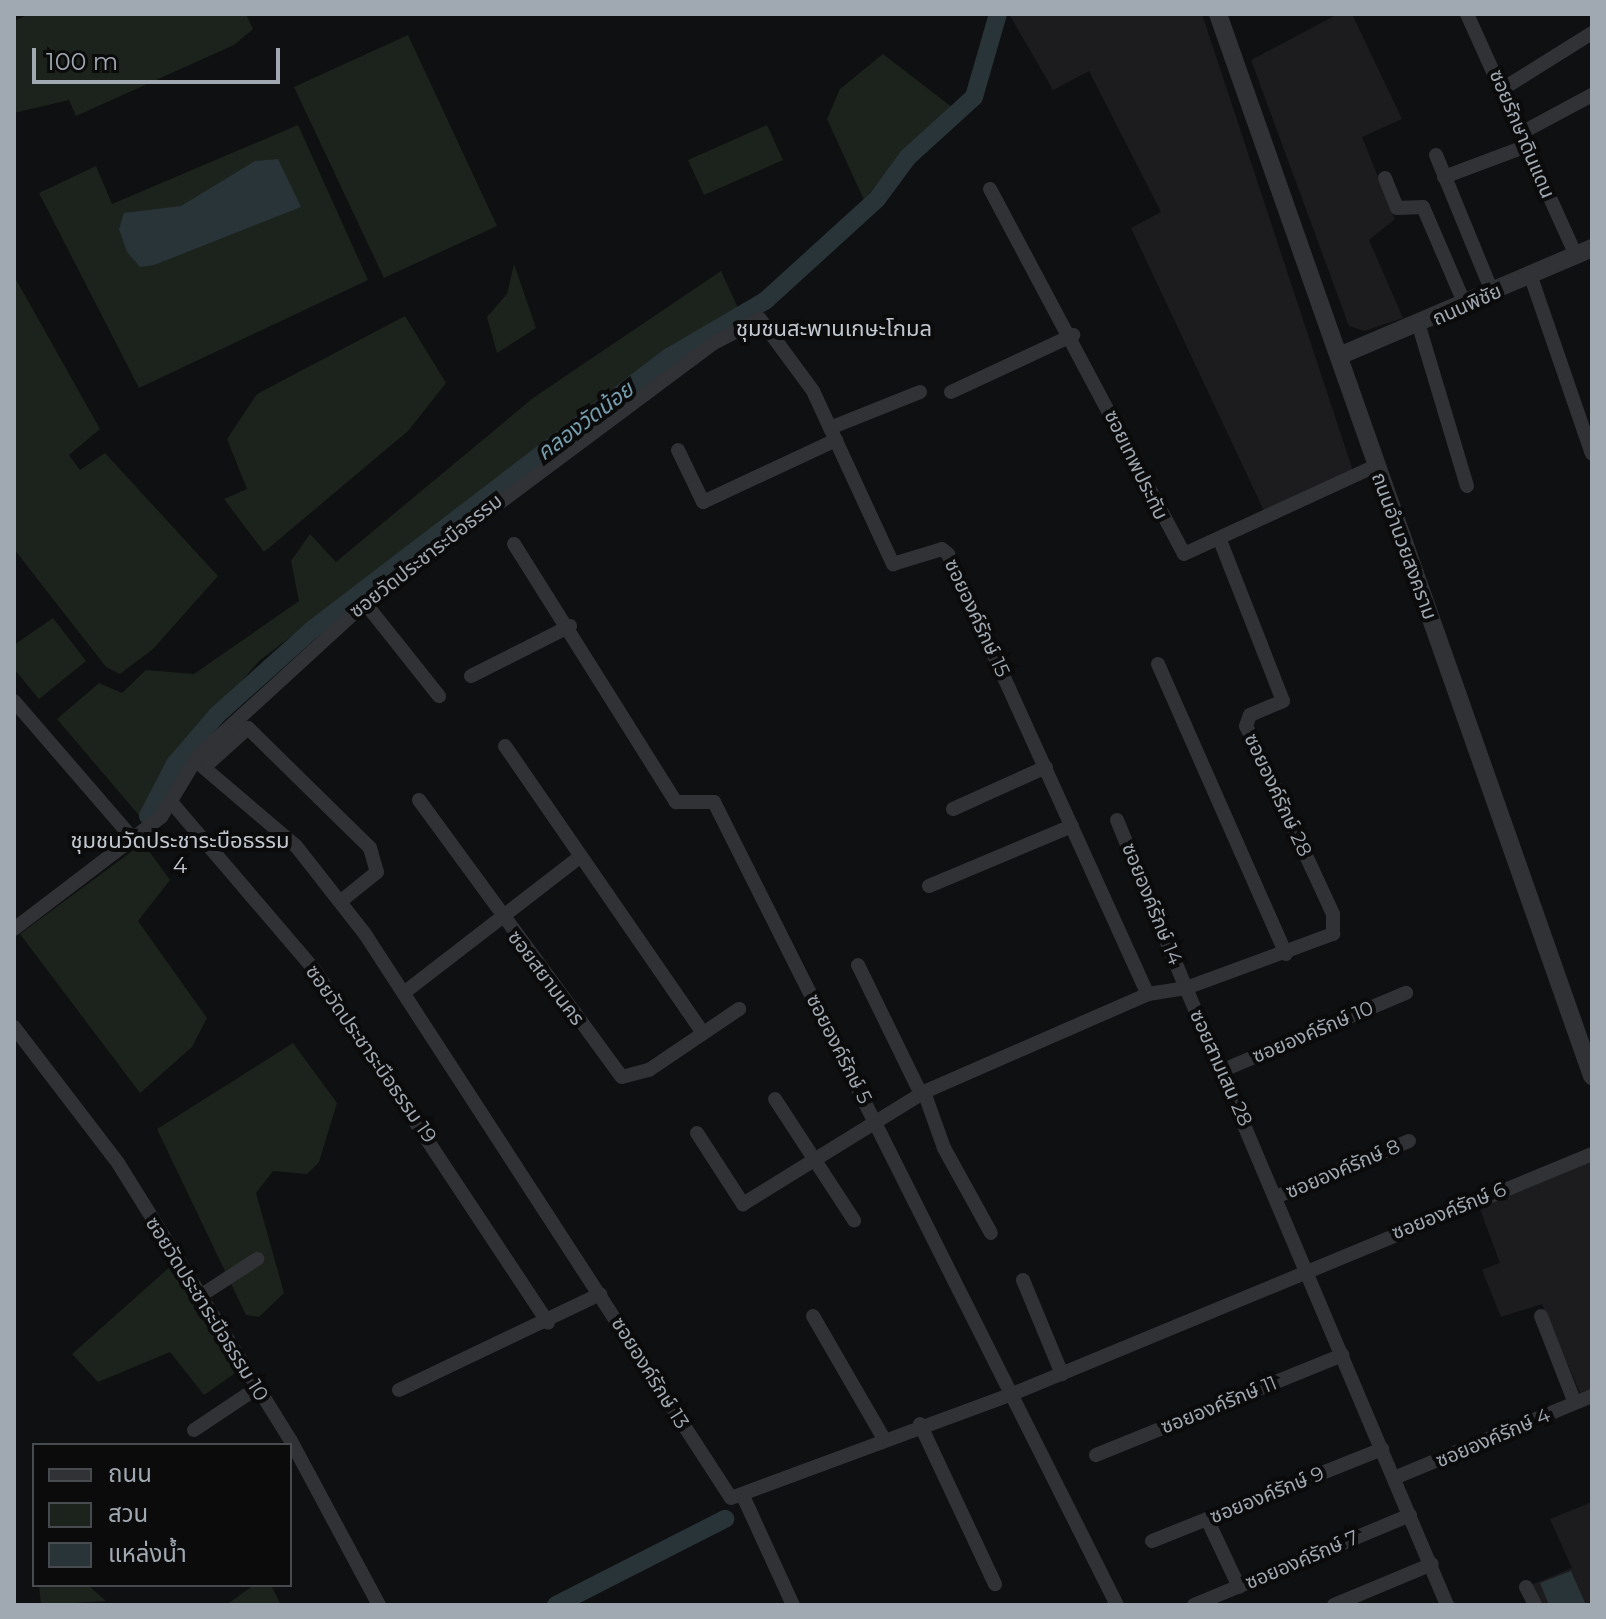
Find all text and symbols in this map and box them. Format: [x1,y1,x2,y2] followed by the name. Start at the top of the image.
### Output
[36,32,284,82] scale bar
[46,47,118,76] text: 100 m
[1484,66,1560,202] street label: ซอยรักษาดินแดน
[1429,279,1505,331] street label: ถนนพิชัย
[736,316,932,342] district label: ชุมชนสะพานเกษะโกมล
[532,376,638,466] water label: คลองวัดน้อย
[1099,406,1173,524] street label: ซอยเทพประทับ
[1366,469,1442,623] street label: ถนนอำนวยสงคราม
[345,489,507,623] street label: ซอยวัดประชาระบือธรรม
[939,555,1015,681] street label: ซอยองค์รักษ์ 15
[1239,730,1317,860] street label: ซอยองค์รักษ์ 28
[70,827,290,878] district label: ชุมชนวัดประชาระบือธรรม 4
[1117,840,1187,968] street label: ซอยองค์รักษ์ 14
[503,926,589,1030] street label: ซอยสยามนคร
[300,960,442,1148] street label: ซอยวัดประชาระบือธรรม 19
[801,990,877,1108] street label: ซอยองค์รักษ์ 5
[1249,996,1377,1068] street label: ซอยองค์รักษ์ 10
[1185,1006,1257,1130] street label: ซอยสามเสน 28
[1282,1134,1404,1204] street label: ซอยองค์รักษ์ 8
[1388,1177,1510,1245] street label: ซอยองค์รักษ์ 6
[140,1212,274,1406] street label: ซอยวัดประชาระบือธรรม 10
[606,1313,694,1433] street label: ซอยองค์รักษ์ 13
[1157,1371,1281,1439] street label: ซอยองค์รักษ์ 11
[1432,1403,1554,1473] street label: ซอยองค์รักษ์ 4
[32,1443,292,1587] legend
[108,1459,152,1488] text: ถนน
[1206,1461,1328,1529] street label: ซอยองค์รักษ์ 9
[108,1499,148,1528] text: สวน
[1242,1525,1362,1595] street label: ซอยองค์รักษ์ 7
[108,1539,187,1568] text: แหล่งน้ำ

